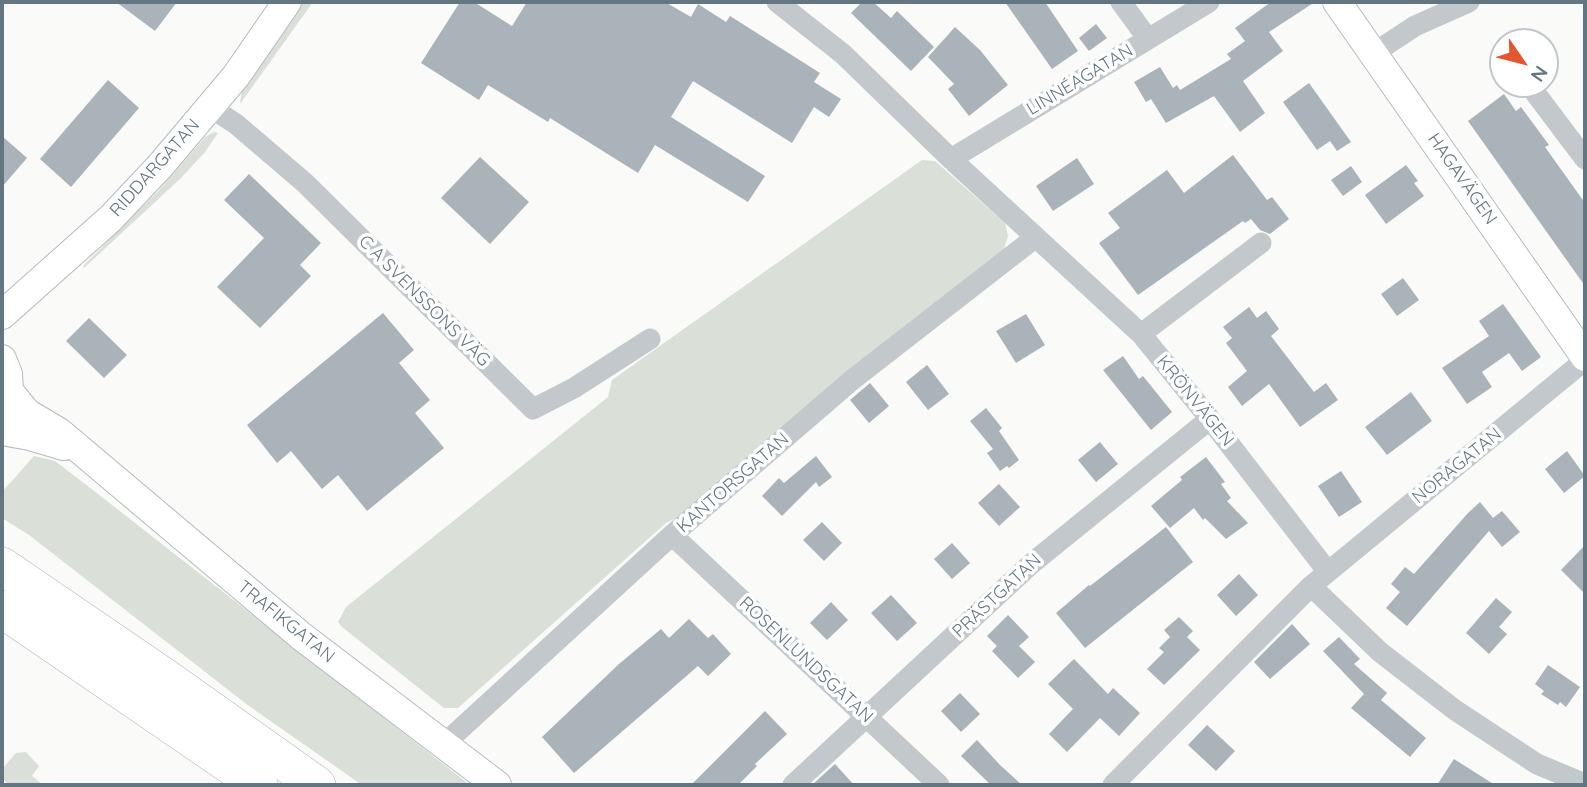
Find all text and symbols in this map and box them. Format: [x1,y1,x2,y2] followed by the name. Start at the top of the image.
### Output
[1489,28,1559,98] north arrow
[1023,40,1137,120] street label: LINNÉAGATAN
[1526,61,1553,87] text: N
[106,115,204,221] street label: RIDDARGATAN
[1423,129,1501,229] street label: HAGAVÄGEN
[354,231,494,371] street label: C A SVENSSONS VÄG
[1152,351,1238,451] street label: KRÖNVÄGEN
[1408,423,1506,509] street label: NORAGATAN
[673,428,793,538] street label: KANTORSGATAN
[948,550,1046,642] street label: PRÄSTGATAN
[233,576,339,668] street label: TRAFIKGATAN
[735,592,877,728] street label: ROSENLUNDSGATAN

